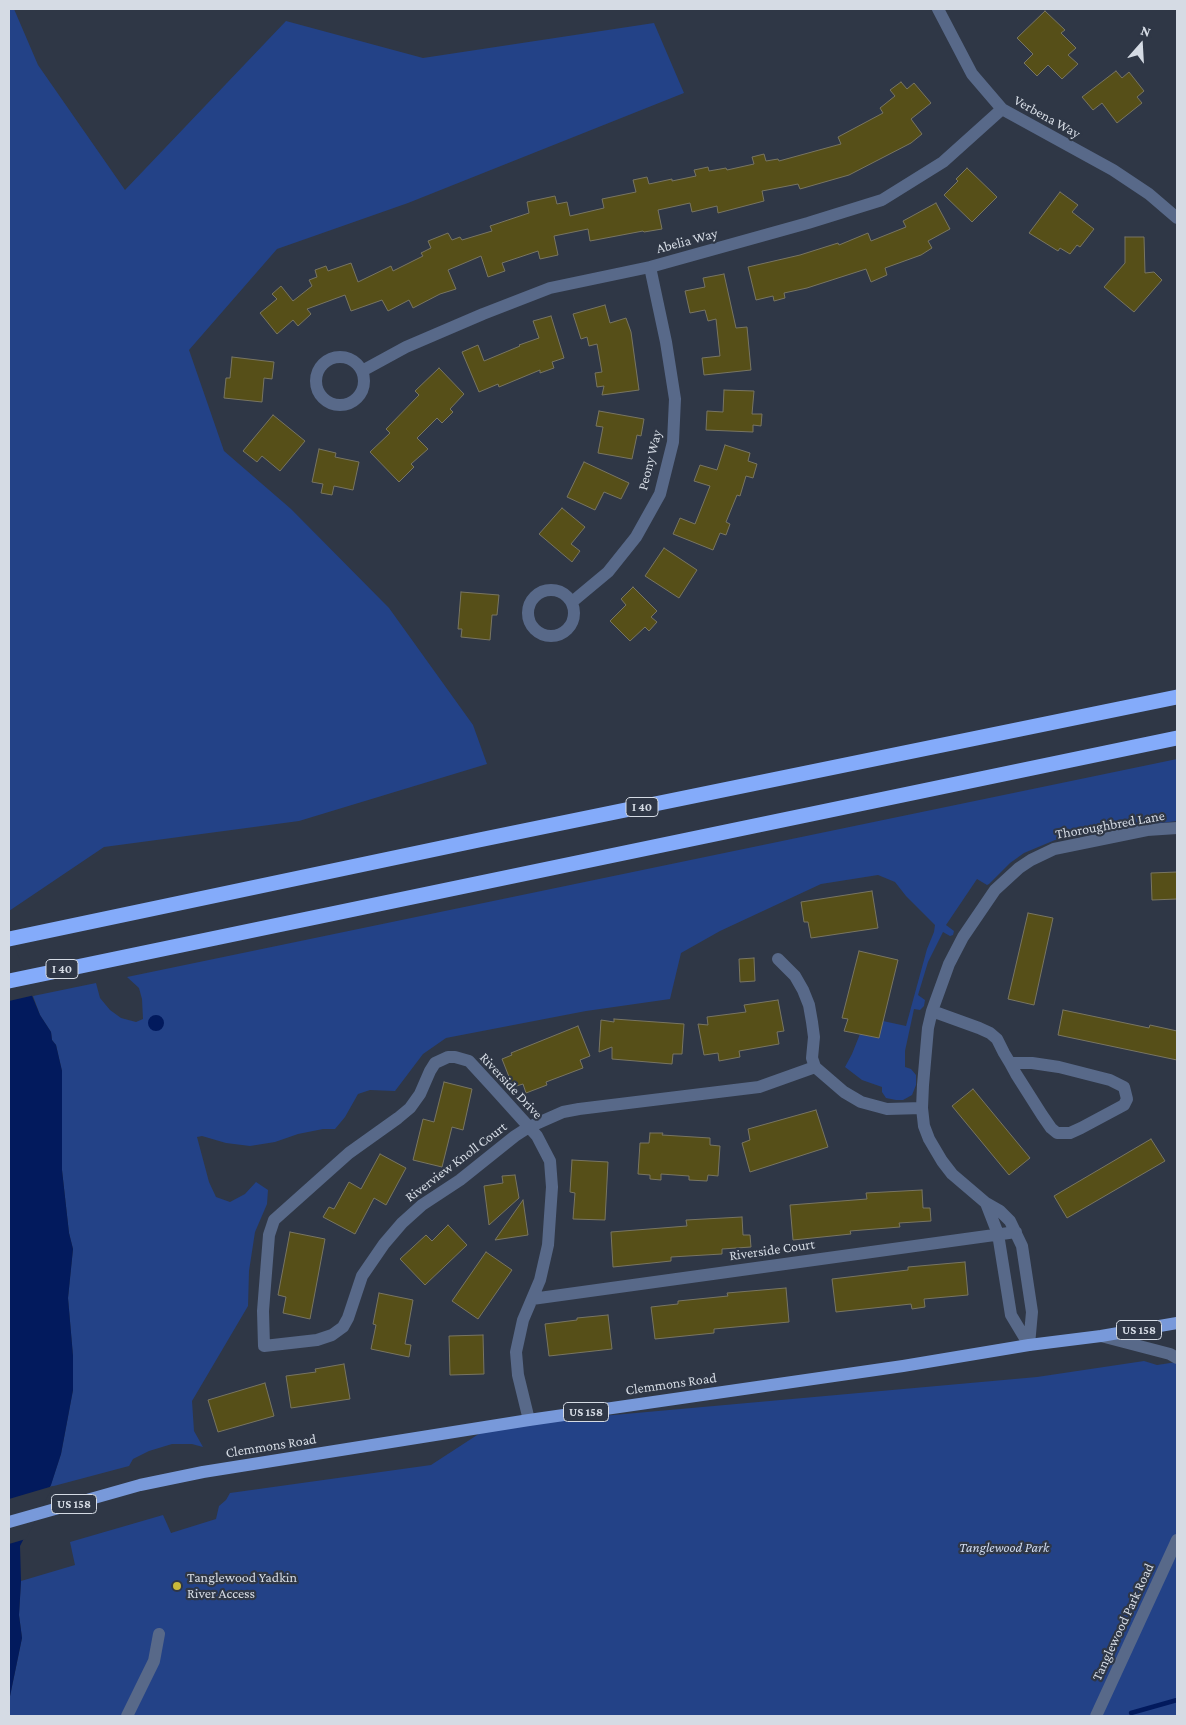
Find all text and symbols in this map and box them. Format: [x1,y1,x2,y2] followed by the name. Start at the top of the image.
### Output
[1116,20,1166,70] north arrow
[1139,22,1153,40] text: N
[1011,92,1083,142] street label: Verbena Way
[655,225,719,257] street label: Abelia Way
[634,428,666,492] street label: Peony Way
[626,798,658,816] road number: I 40
[1054,807,1166,843] street label: Thoroughbred Lane
[46,960,78,979] road number: I 40
[476,1049,546,1123] street label: Riverside Drive
[402,1118,510,1206] street label: Riverview Knoll Court
[728,1236,816,1264] street label: Riverside Court
[1116,1320,1162,1340] road number: US 158
[624,1369,718,1399] street label: Clemmons Road
[564,1402,608,1421] road number: US 158
[224,1431,318,1461] street label: Clemmons Road
[52,1495,96,1514] road number: US 158
[959,1540,1049,1556] park label: Tanglewood Park
[1088,1561,1158,1683] street label: Tanglewood Park Road
[187,1570,297,1602] place label: Tanglewood Yadkin River Access
[171,1580,183,1592] marker: Tanglewood Yadkin River Access

